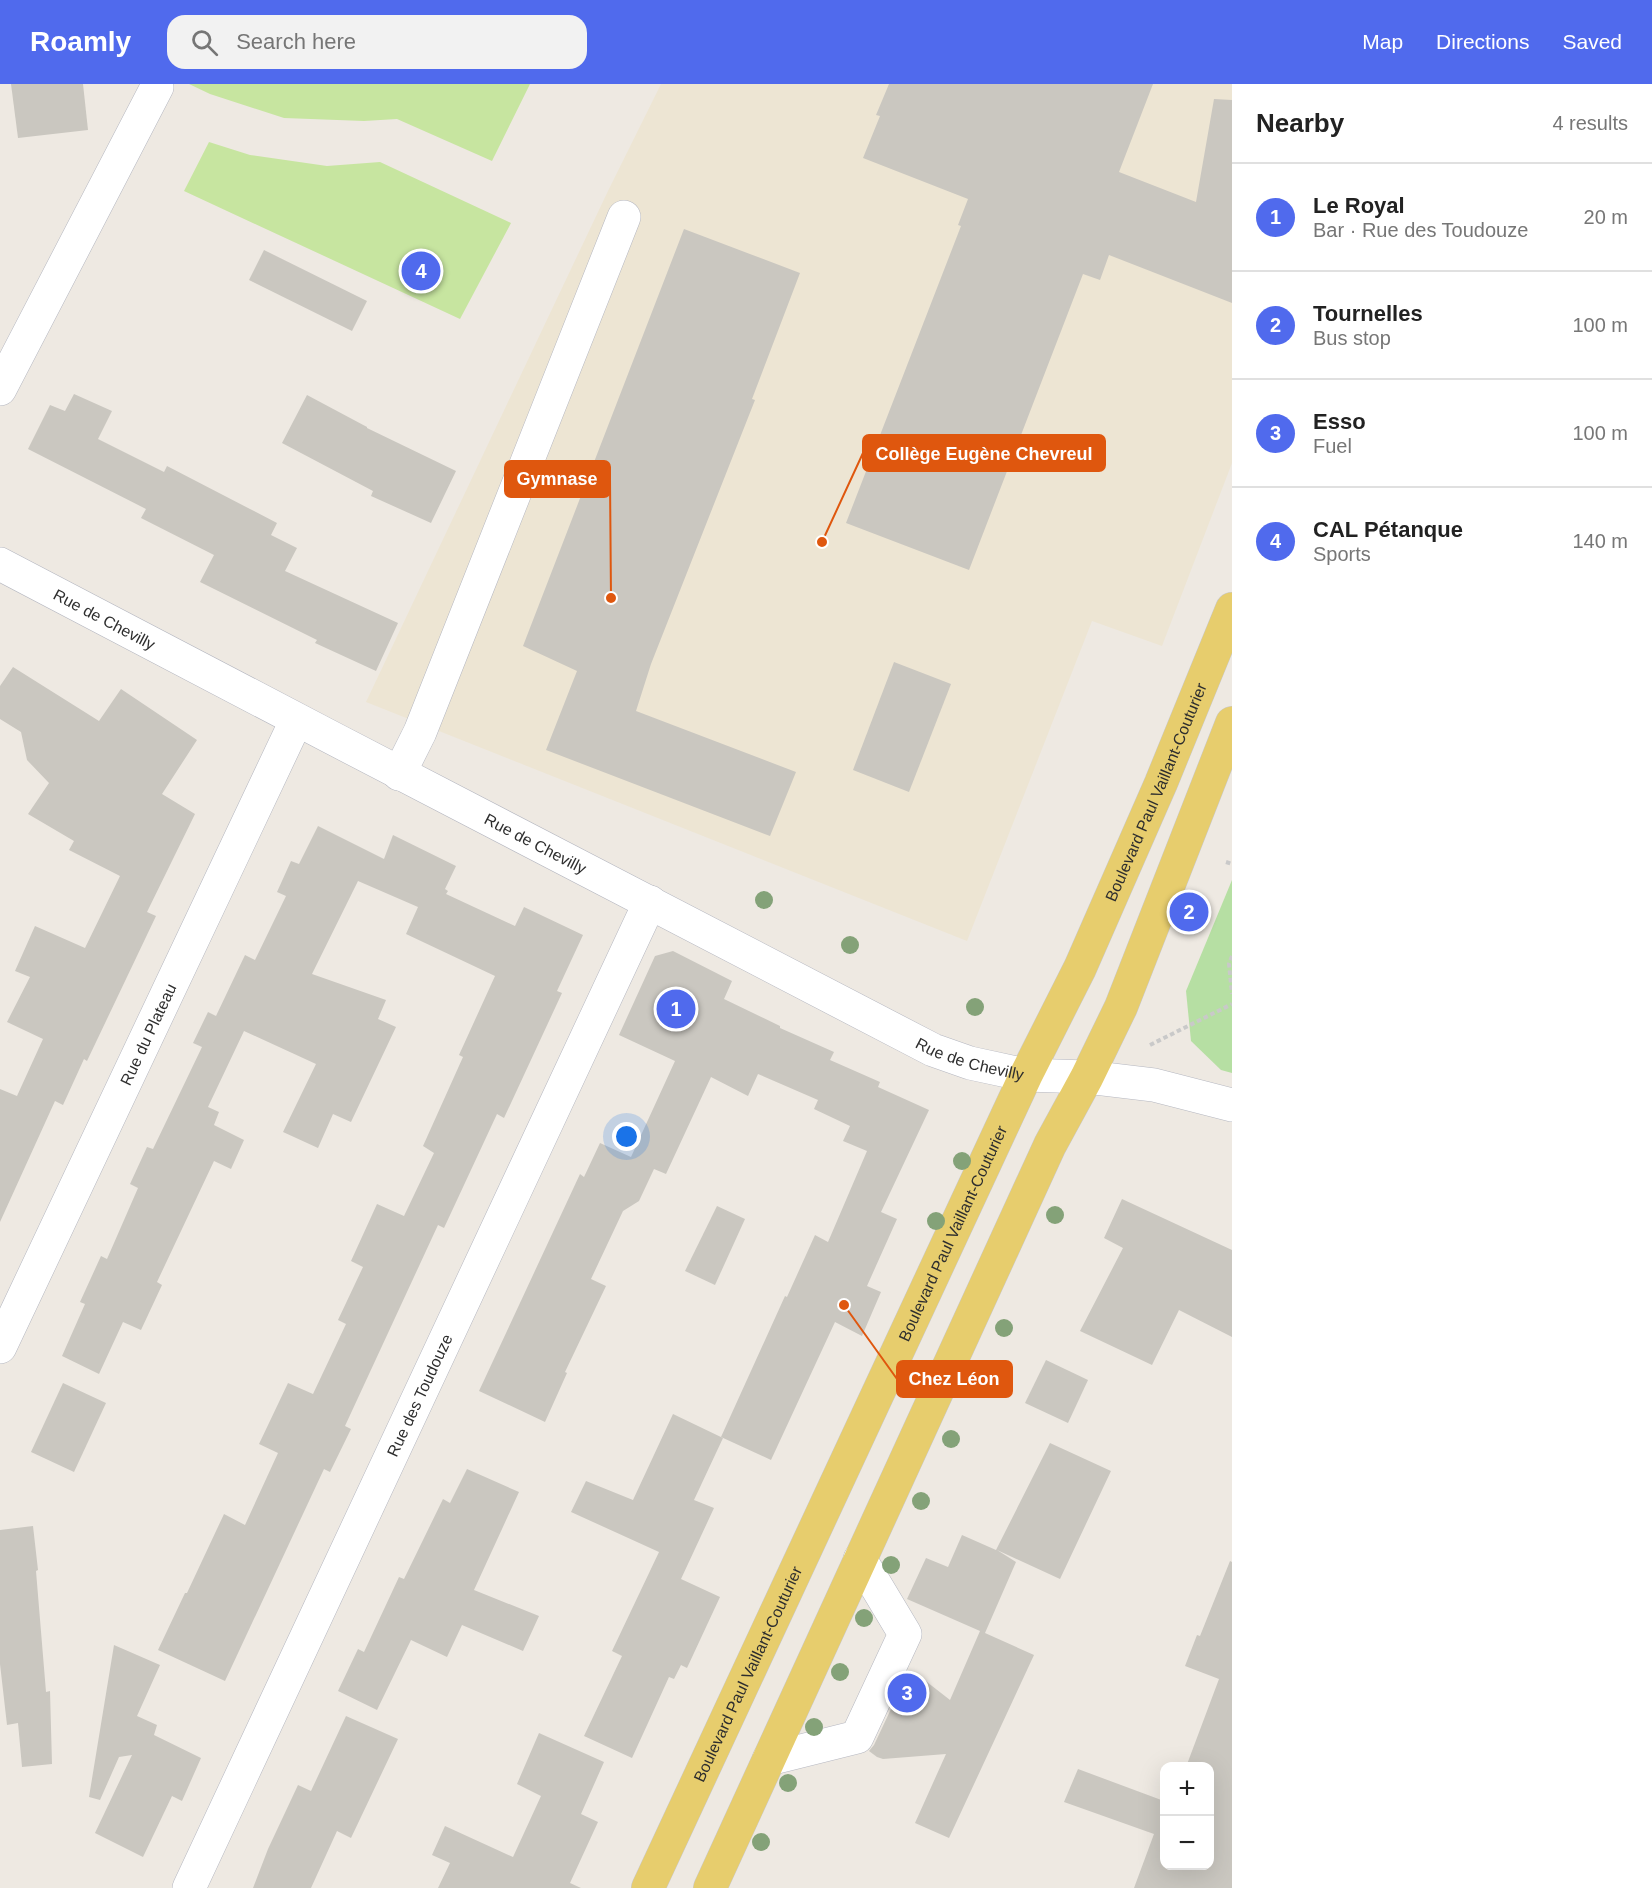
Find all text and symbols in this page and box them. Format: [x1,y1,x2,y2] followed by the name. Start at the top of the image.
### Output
[167,15,587,69] search box
[30,26,131,57] text: Roamly
[188,26,221,59] icon: search
[236,29,356,54] text: Search here
[1362,30,1403,53] text: Map
[1436,30,1529,53] text: Directions
[1562,30,1622,53] text: Saved
[1256,108,1344,138] text: Nearby
[1552,112,1628,134] text: 4 results
[1313,193,1405,218] text: Le Royal
[1270,206,1281,228] text: 1
[1584,206,1628,228] text: 20 m
[1313,219,1528,241] text: Bar · Rue des Toudouze
[402,248,440,294] pin: 4
[1313,301,1423,326] text: Tournelles
[1270,314,1281,336] text: 2
[1572,314,1628,336] text: 100 m
[1313,327,1391,349] text: Bus stop
[1313,409,1366,434] text: Esso
[1270,422,1281,444] text: 3
[1572,422,1628,444] text: 100 m
[863,435,1105,471] callout: Collège Eugène Chevreul
[1313,435,1352,457] text: Fuel
[875,444,1093,464] text: Collège Eugène Chevreul
[505,461,610,497] callout: Gymnase
[516,469,598,489] text: Gymnase
[1313,517,1463,542] text: CAL Pétanque
[1270,530,1281,552] text: 4
[1572,530,1628,552] text: 140 m
[1313,543,1371,565] text: Sports
[51,586,158,653] street label: Rue de Chevilly
[1102,680,1210,904] street label: Boulevard Paul Vaillant-Couturier
[482,810,589,877] street label: Rue de Chevilly
[1170,890,1208,934] pin: 2
[117,981,180,1088] street label: Rue du Plateau
[656,986,696,1032] pin: 1
[913,1035,1025,1083] street label: Rue de Chevilly
[612,1122,641,1151] your location
[895,1123,1011,1344] street label: Boulevard Paul Vaillant-Couturier
[384,1331,456,1459] street label: Rue des Toudouze
[897,1361,1012,1397] callout: Chez Léon
[908,1369,1000,1389] text: Chez Léon
[691,1563,806,1785] street label: Boulevard Paul Vaillant-Couturier
[888,1670,926,1716] pin: 3
[1160,1762,1214,1870] map controls
[1160,1762,1214,1816] button: +
[1160,1816,1214,1870] button: −

